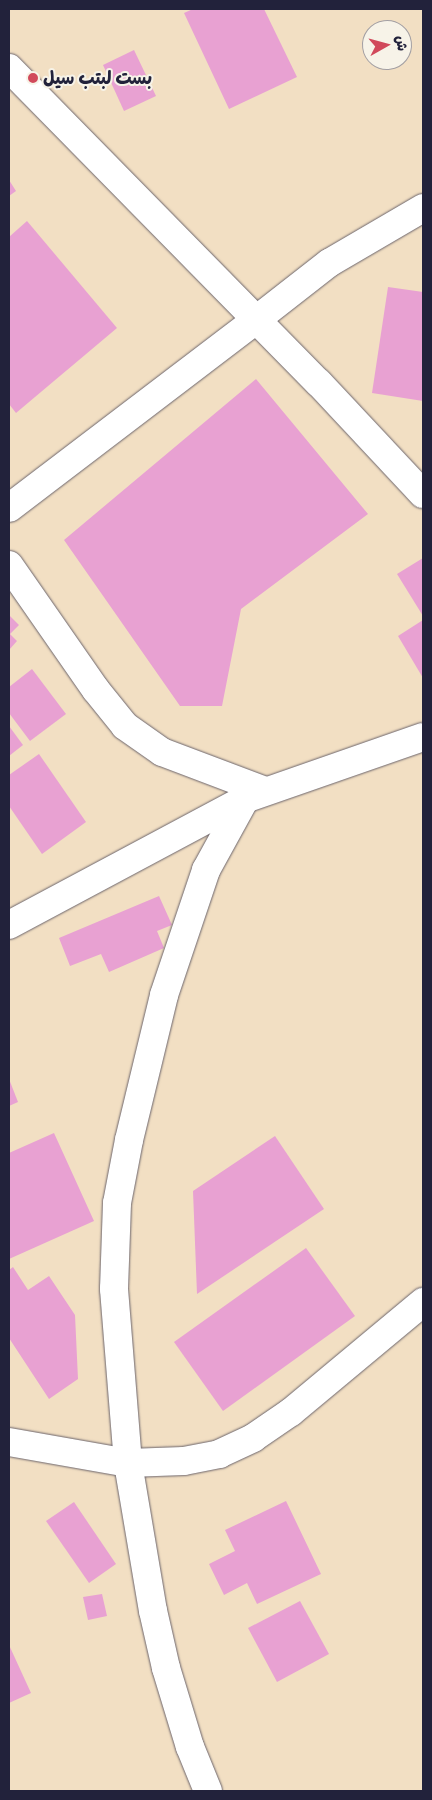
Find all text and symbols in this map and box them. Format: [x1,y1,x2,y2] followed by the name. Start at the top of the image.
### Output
[362,20,412,70] north arrow
[392,35,411,52] text: ش
[43,67,152,89] place label: بست لبتب سيل
[27,72,39,84] marker: بست لبتب سيل

